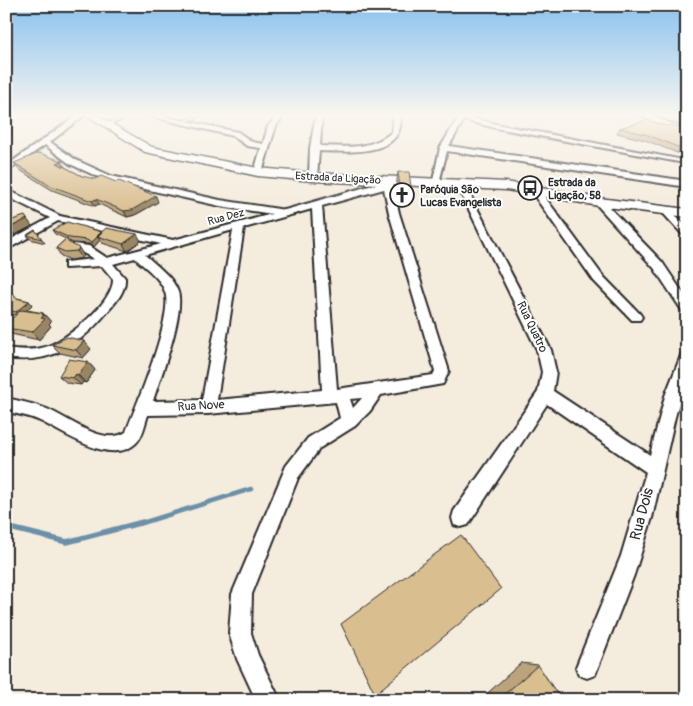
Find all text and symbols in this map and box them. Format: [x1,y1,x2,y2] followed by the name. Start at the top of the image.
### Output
[295,169,381,187] street label: Estrada da Ligação
[517,175,543,201] bus stop icon: Estrada da Ligação, 58
[548,176,601,202] place label: Estrada da Ligação, 58
[389,182,415,208] church icon: Paróquia São Lucas Evangelista
[420,183,501,209] place label: Paróquia São Lucas Evangelista
[206,206,246,228] street label: Rua Dez
[513,299,551,356] street label: Rua Quatro
[177,397,225,415] street label: Rua Nove
[626,486,658,542] street label: Rua Dois

